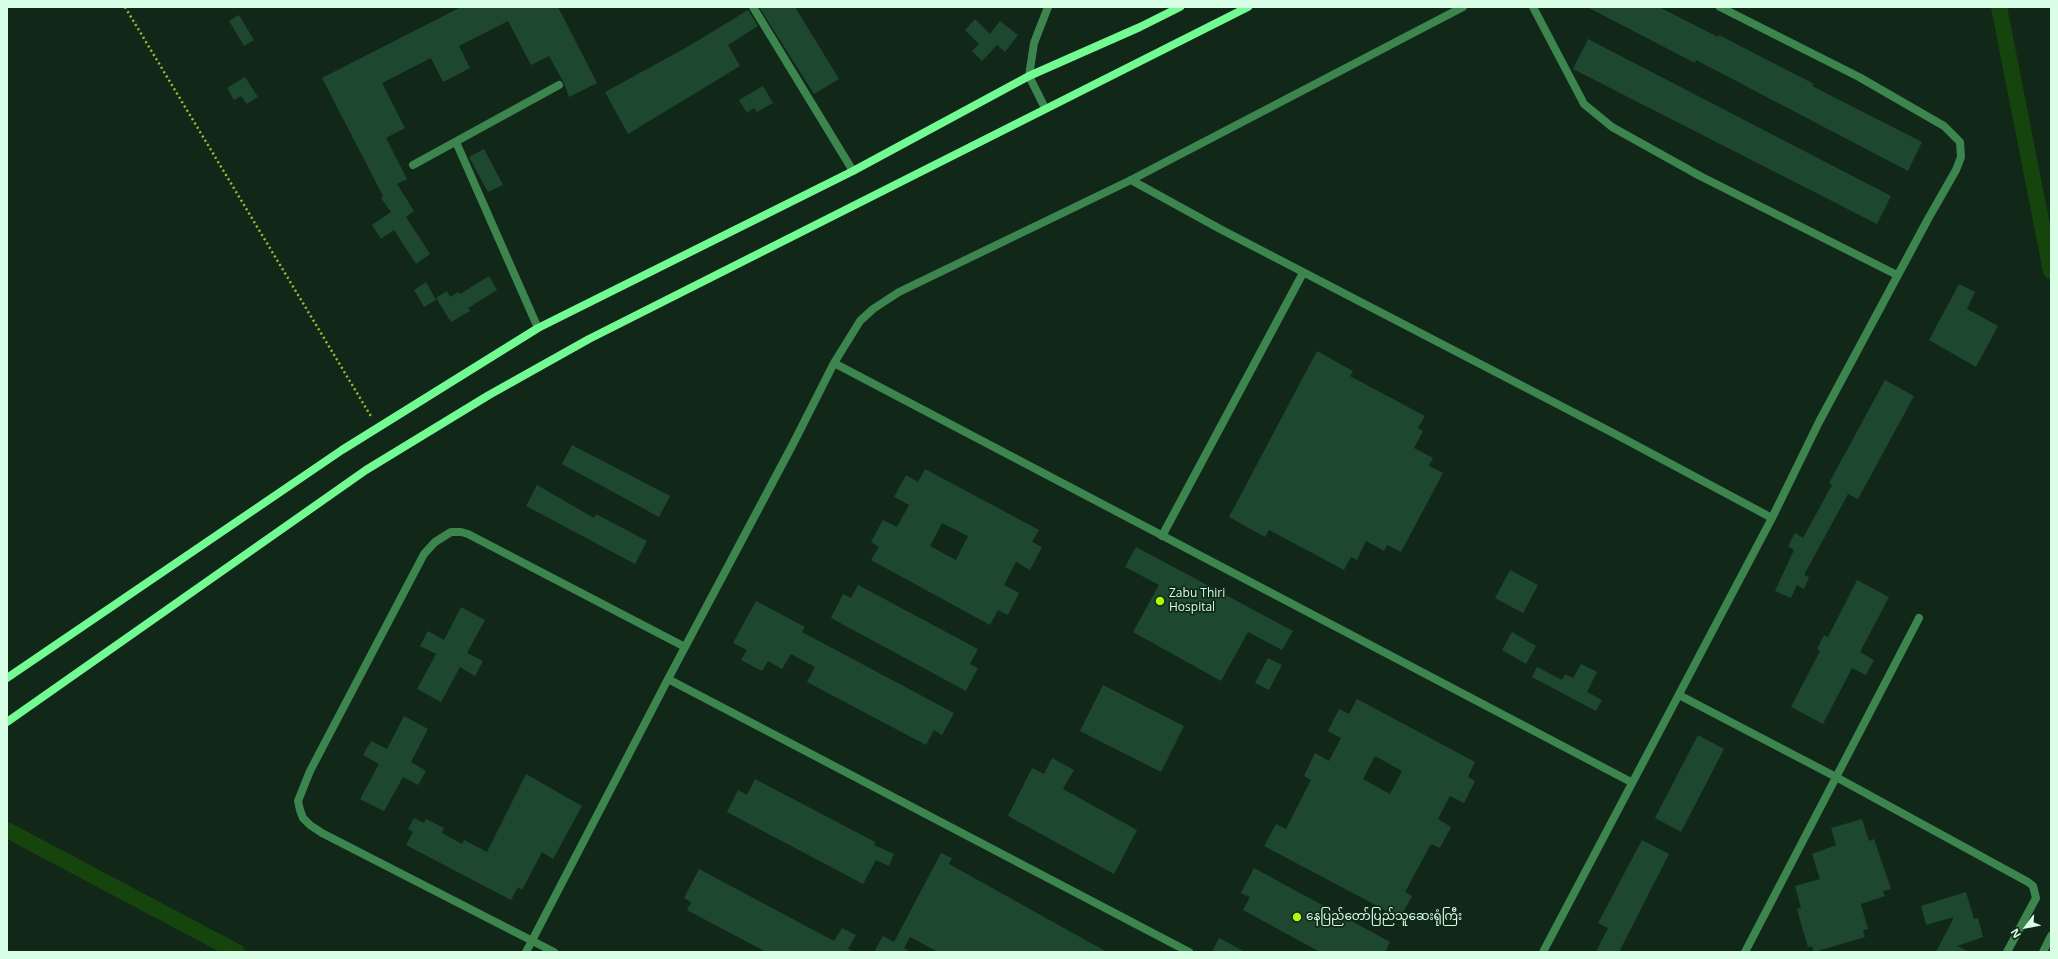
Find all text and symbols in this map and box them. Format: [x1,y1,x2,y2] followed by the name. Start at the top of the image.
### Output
[1169,587,1225,615] place label: Zabu Thiri Hospital
[1154,595,1166,607] marker: Zabu Thiri Hospital
[2006,907,2046,947] north arrow
[1306,910,1462,924] place label: နေပြည်တော်ပြည်သူဆေးရုံကြီး
[1291,911,1303,923] marker: နေပြည်တော်ပြည်သူဆေးရုံကြီး
[2007,926,2024,941] text: N

